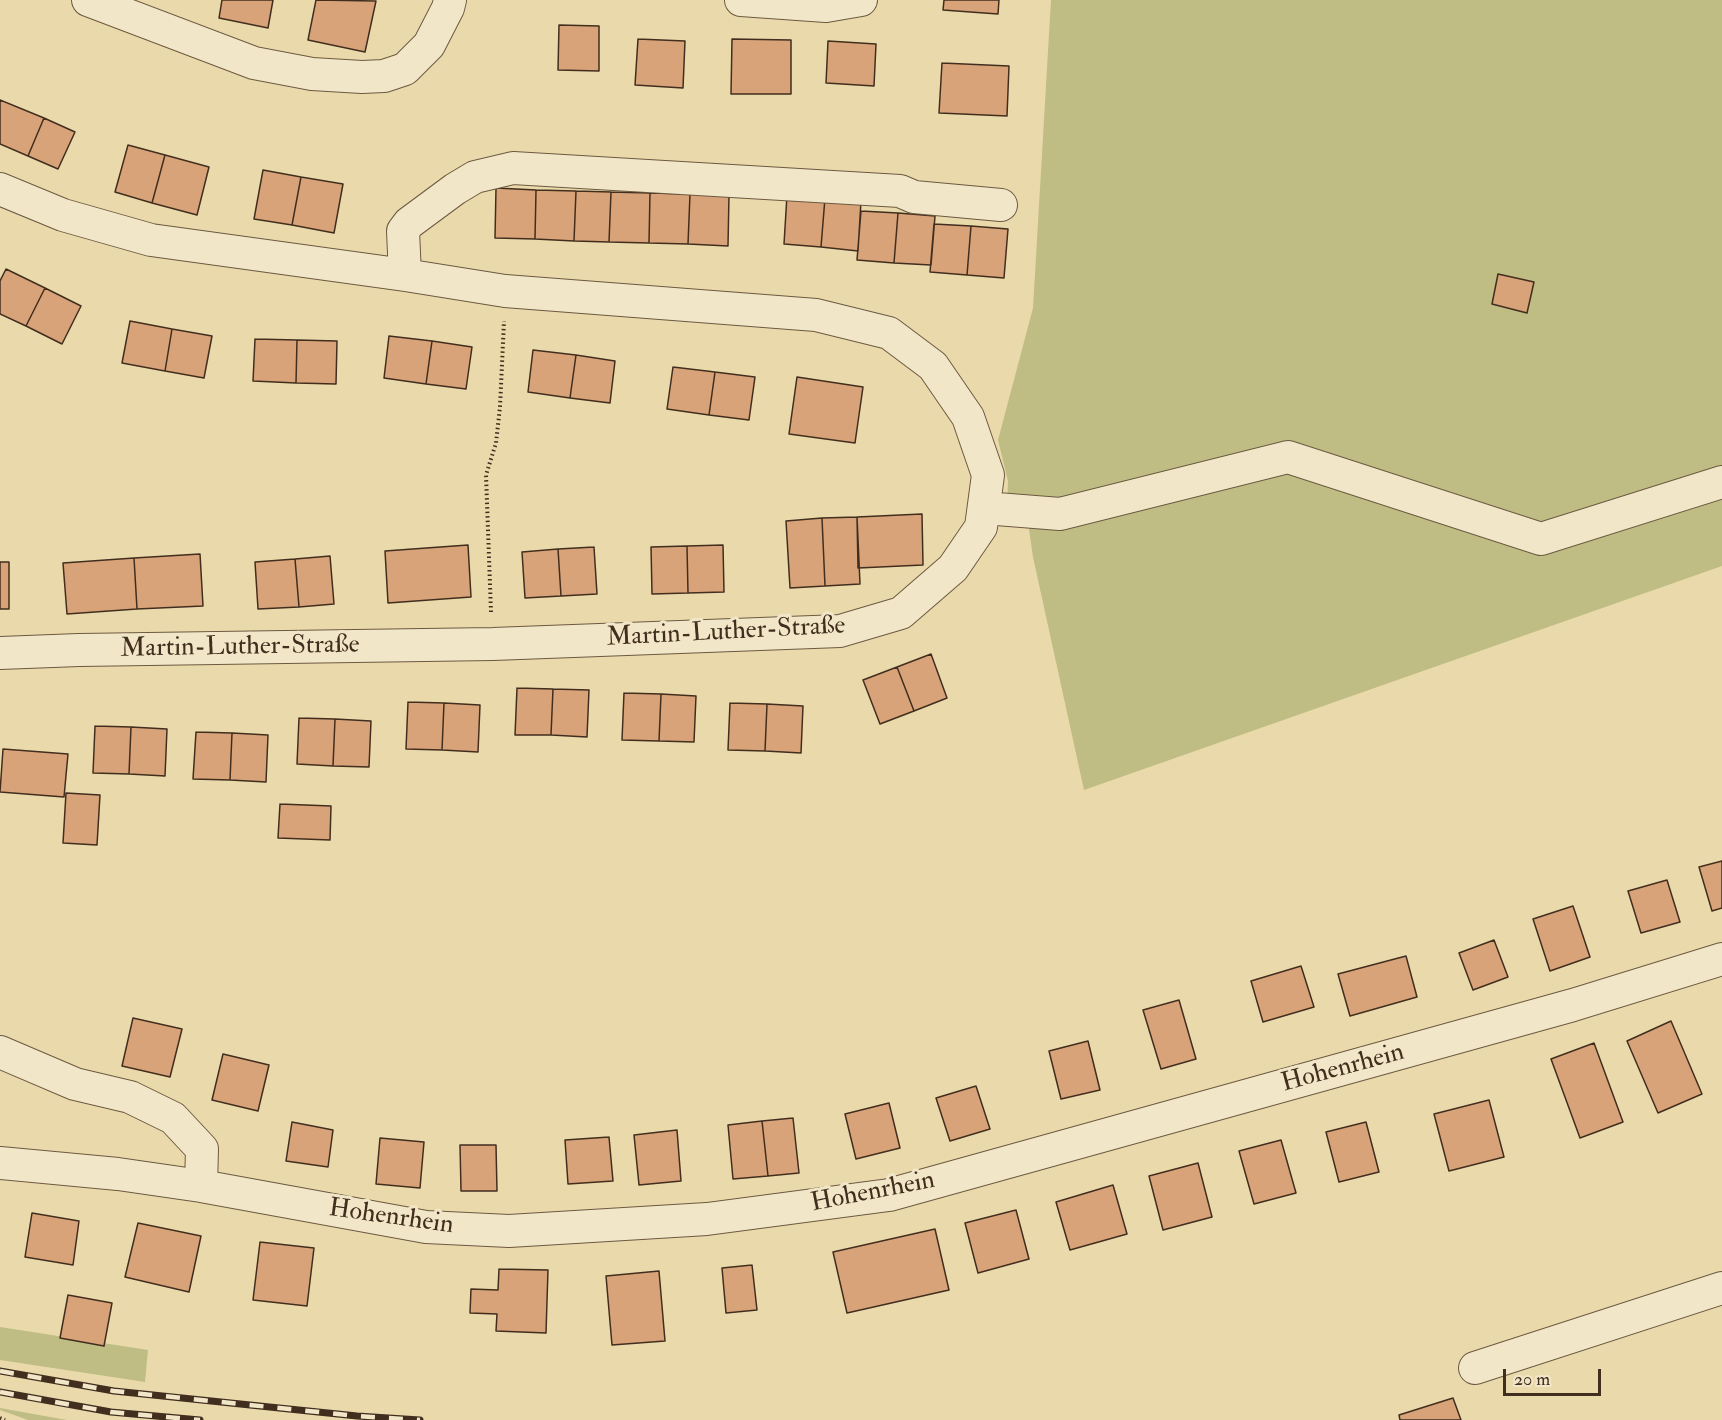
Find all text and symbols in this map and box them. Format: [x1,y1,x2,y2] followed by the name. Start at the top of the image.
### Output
[606,611,846,655] street label: Martin-Luther-Straße
[120,630,360,666] street label: Martin-Luther-Straße
[1278,1038,1408,1100] street label: Hohenrhein
[808,1166,938,1220] street label: Hohenrhein
[327,1194,455,1242] street label: Hohenrhein
[1506,1357,1604,1395] scale bar
[1514,1368,1550,1391] text: 20 m

